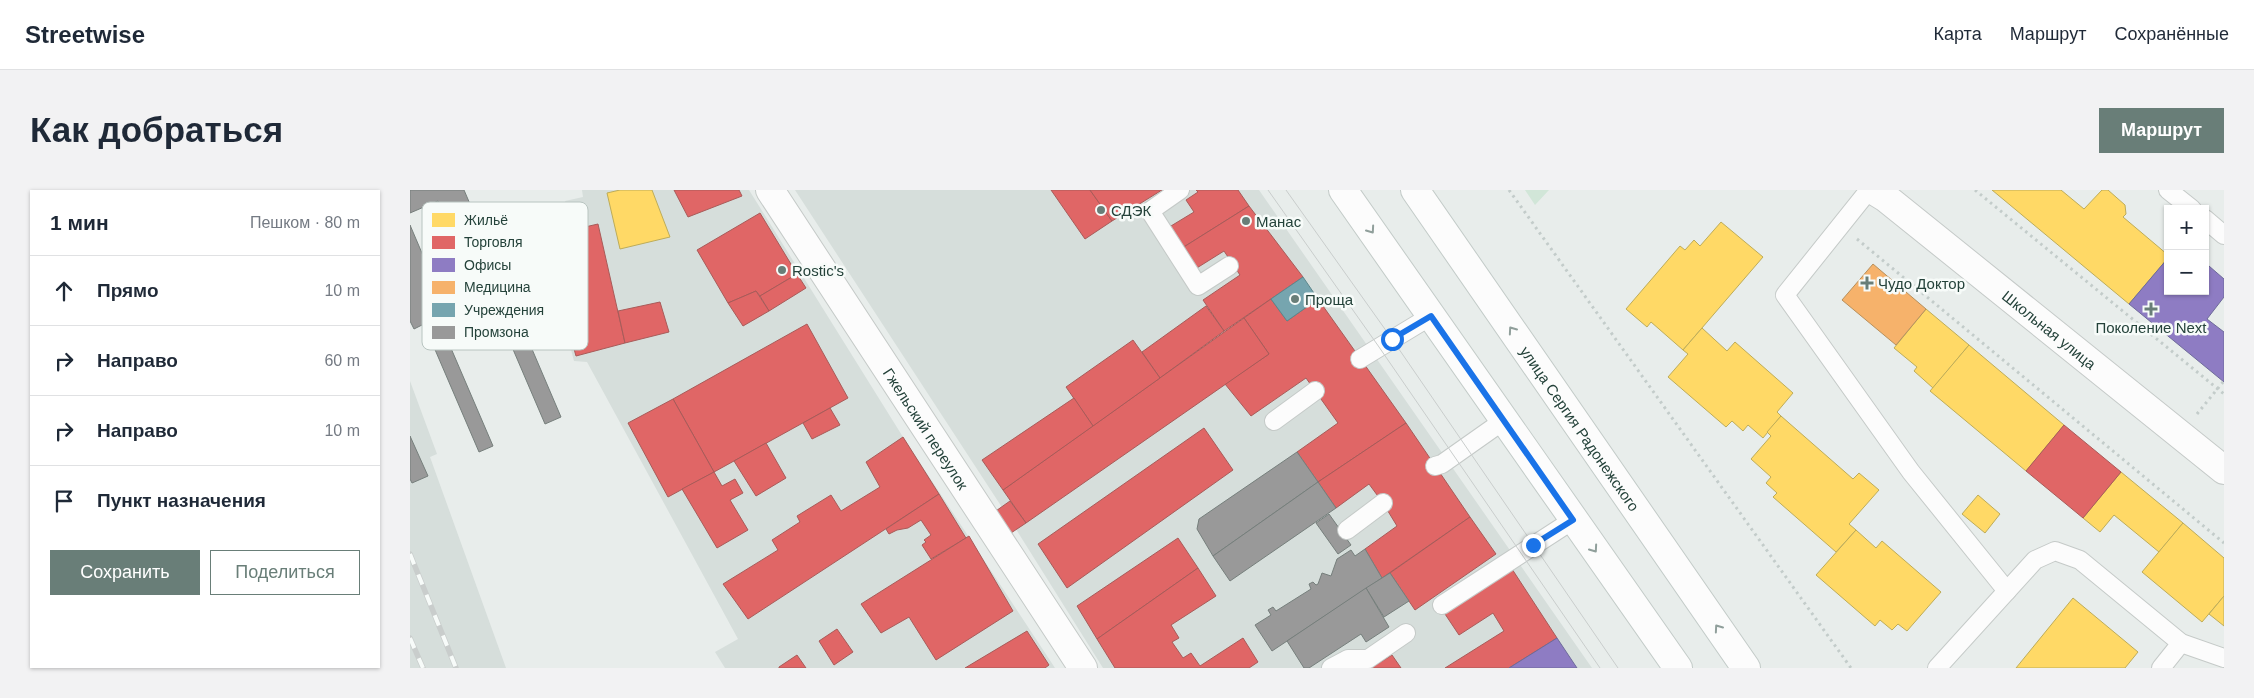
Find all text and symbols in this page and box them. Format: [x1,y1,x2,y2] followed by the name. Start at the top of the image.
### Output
[25,21,145,48] text: Streetwise
[1934,24,1982,44] text: Карта
[2010,24,2086,44] text: Маршрут
[2114,24,2229,44] text: Сохранённые
[2099,108,2224,153] button: Маршрут
[30,110,283,149] text: Как добраться
[422,202,588,350] legend
[1111,202,1151,219] place label: СДЭК
[1095,204,1107,216] marker: СДЭК
[2164,205,2209,295] map controls
[2164,205,2209,250] button: +
[50,211,109,234] text: 1 мин
[464,212,508,228] text: Жильё
[1256,213,1302,230] place label: Манас
[250,214,360,231] text: Пешком · 80 m
[1240,215,1252,227] marker: Манас
[1365,224,1374,234] one-way arrow
[464,234,522,250] text: Торговля
[2164,250,2209,295] button: −
[464,257,511,273] text: Офисы
[792,262,844,279] place label: Rostic's
[776,264,788,276] marker: Rostic's
[1878,275,1965,292] place label: Чудо Доктор
[1860,276,1874,290] marker: Чудо Доктор
[50,277,78,305] icon: ahead
[464,279,531,295] text: Медицина
[97,280,159,301] text: Прямо
[324,282,360,299] text: 10 m
[1999,287,2100,373] street label: Школьная улица
[1305,291,1354,308] place label: Проща
[1289,293,1301,305] marker: Проща
[464,302,544,318] text: Учреждения
[2144,302,2158,316] marker: Поколение Next
[2096,319,2207,336] place label: Поколение Next
[464,324,529,340] text: Промзона
[1509,327,1518,336] one-way arrow
[1381,328,1404,351] route start
[1517,343,1643,514] street label: улица Сергия Радонежского
[50,347,78,375] icon: right
[97,350,178,371] text: Направо
[324,352,360,369] text: 60 m
[880,365,972,493] street label: Гжельский переулок
[50,417,78,445] icon: right
[97,420,178,441] text: Направо
[324,422,360,439] text: 10 m
[50,487,78,515] icon: arrive
[97,490,266,511] text: Пункт назначения
[1522,534,1545,557] route end
[1588,544,1598,553] one-way arrow
[50,550,200,595] button: Сохранить
[210,550,360,595] button: Поделиться
[1715,624,1724,634] one-way arrow

